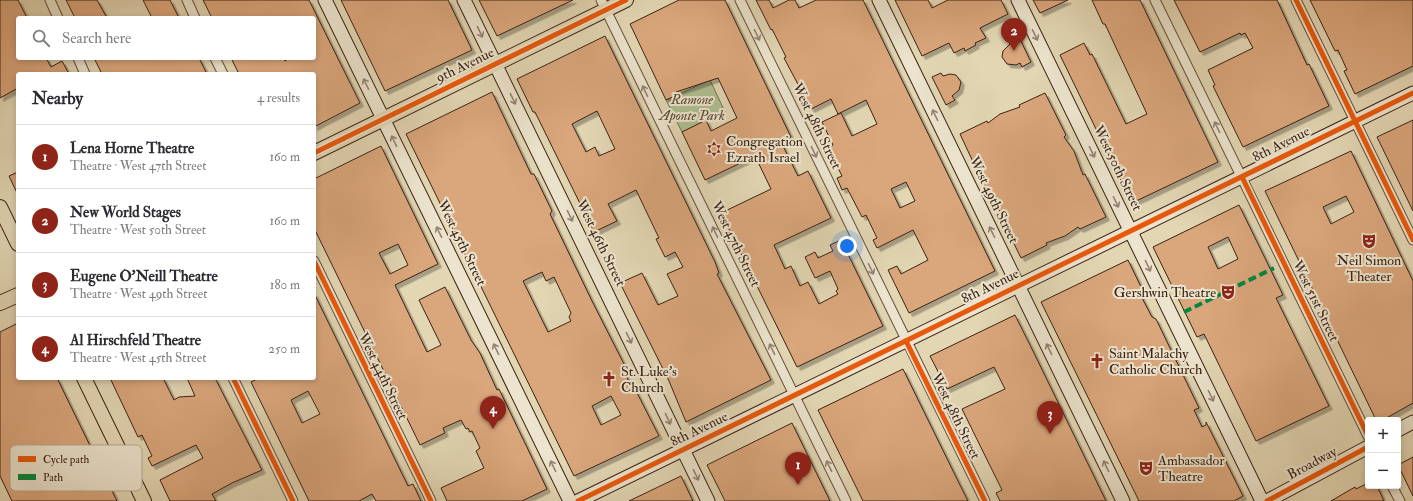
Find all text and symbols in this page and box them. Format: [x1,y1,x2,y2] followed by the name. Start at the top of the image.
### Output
[16,16,316,60] search box
[1001,18,1027,51] pin: 2
[477,26,484,38] one-way arrow
[30,27,52,49] icon: search
[62,29,131,48] text: Search here
[754,29,761,41] one-way arrow
[1032,29,1039,41] one-way arrow
[432,44,497,87] street label: 9th Avenue
[362,78,369,90] one-way arrow
[788,79,845,172] street label: West 48th Street
[641,85,648,97] one-way arrow
[32,88,83,109] text: Nearby
[257,90,300,106] text: 4 results
[657,91,725,124] park label: Ramone Aponte Park
[510,92,517,104] one-way arrow
[931,110,938,122] one-way arrow
[1090,122,1146,214] street label: West 50th Street
[1213,122,1220,134] one-way arrow
[1250,122,1313,166] street label: 8th Avenue
[726,133,803,166] place label: Congregation Ezrath Israel
[390,136,397,148] one-way arrow
[70,139,194,158] text: Lena Horne Theatre
[705,140,723,158] synagogue icon: Congregation Ezrath Israel
[811,146,818,158] one-way arrow
[1089,146,1096,158] one-way arrow
[43,149,47,165] text: 1
[269,149,300,165] text: 160 m
[965,153,1023,247] street label: West 49th Street
[70,158,206,174] text: Theatre · West 47th Street
[1113,195,1120,207] one-way arrow
[433,196,490,289] street label: West 45th Street
[572,196,630,290] street label: West 46th Street
[707,197,764,290] street label: West 47th Street
[70,203,181,222] text: New World Stages
[567,209,574,221] one-way arrow
[42,213,48,229] text: 2
[269,213,300,229] text: 160 m
[70,222,206,238] text: Theatre · West 50th Street
[435,227,442,239] one-way arrow
[711,227,718,239] one-way arrow
[988,227,995,239] one-way arrow
[1360,232,1378,250] theatre icon: Neil Simon Theater
[837,236,857,256] your location
[1337,252,1401,285] place label: Neil Simon Theater
[1289,257,1343,345] street label: West 51st Street
[1145,260,1152,272] one-way arrow
[868,262,875,274] one-way arrow
[958,265,1022,307] street label: 8th Avenue
[70,267,218,286] text: Eugene O'Neill Theatre
[43,277,48,293] text: 3
[270,277,300,293] text: 180 m
[1219,283,1237,301] theatre icon: Gershwin Theatre
[1114,284,1216,301] place label: Gershwin Theatre
[70,286,207,302] text: Theatre · West 49th Street
[354,329,412,423] street label: West 44th Street
[70,331,201,350] text: Al Hirschfeld Theatre
[626,332,633,344] one-way arrow
[41,341,49,357] text: 4
[268,341,300,357] text: 250 m
[492,343,499,355] one-way arrow
[1045,343,1052,355] one-way arrow
[768,344,775,356] one-way arrow
[1109,345,1203,378] place label: Saint Malachy Catholic Church
[70,350,206,366] text: Theatre · West 45th Street
[1088,352,1106,370] church icon: Saint Malachy Catholic Church
[621,363,677,396] place label: St. Luke's Church
[927,369,984,462] street label: West 48th Street
[600,370,618,388] church icon: St. Luke's Church
[1208,389,1215,401] one-way arrow
[480,396,506,429] pin: 4
[1037,401,1063,434] pin: 3
[667,408,731,450] street label: 8th Avenue
[665,412,672,424] one-way arrow
[1365,417,1401,489] map controls
[1365,417,1401,453] button: +
[1284,442,1341,484] street label: Broadway
[10,445,142,491] legend
[785,452,811,485] pin: 1
[1157,452,1225,485] place label: Ambassador Theatre
[43,453,89,467] text: Cycle path
[1365,453,1401,489] button: −
[1137,459,1155,477] theatre icon: Ambassador Theatre
[548,460,556,472] one-way arrow
[825,460,832,472] one-way arrow
[1102,460,1109,472] one-way arrow
[693,469,700,481] one-way arrow
[43,471,63,484] text: Path

